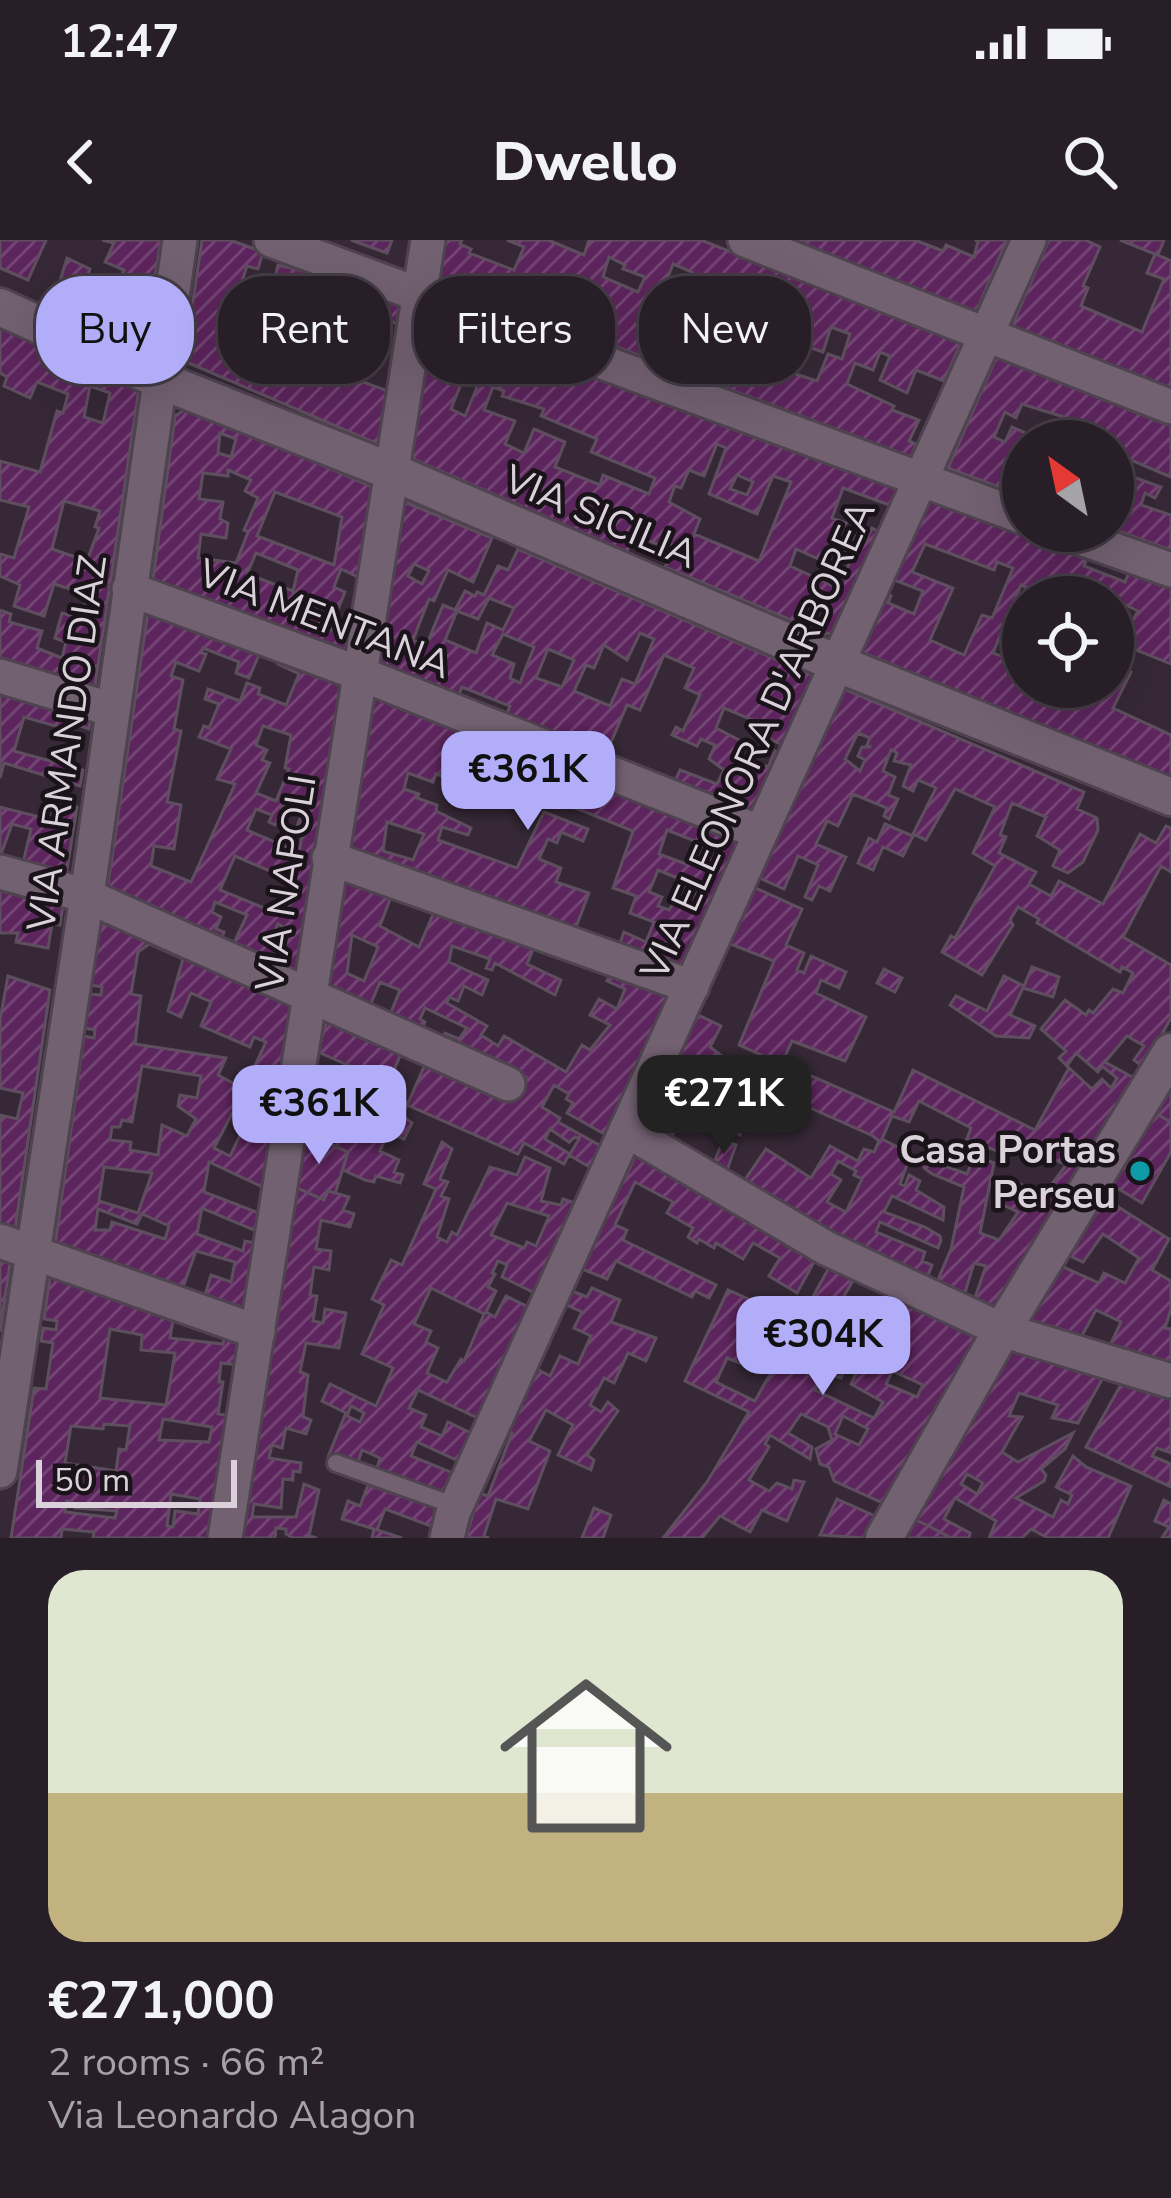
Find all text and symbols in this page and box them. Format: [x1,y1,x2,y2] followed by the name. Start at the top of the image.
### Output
[60,12,179,73] text: 12:47
[493,125,678,199] text: Dwello
[48,129,114,195] icon: back
[1057,129,1123,195] icon: search
[36,276,194,384] chip: Buy
[218,276,390,384] chip: Rent
[414,276,615,384] chip: Filters
[639,276,811,384] chip: New
[1002,420,1134,552] north arrow
[1002,420,1134,708] map controls
[495,453,705,582] street label: VIA SICILIA
[628,492,888,990] street label: VIA ELEONORA D'ARBOREA
[190,547,458,692] street label: VIA MENTANA
[15,552,120,936] street label: VIA ARMANDO DIAZ
[1002,576,1134,708] button: locate
[444,731,612,833] pin: €361K
[468,743,588,796] text: €361K
[243,771,330,996] street label: VIA NAPOLI
[640,1055,808,1157] pin: €271K
[235,1065,403,1167] pin: €361K
[664,1067,784,1120] text: €271K
[259,1077,379,1130] text: €361K
[899,1124,1116,1222] place label: Casa Portas Perseu
[1127,1158,1153,1184] marker: Casa Portas Perseu
[739,1296,907,1398] pin: €304K
[763,1308,883,1361] text: €304K
[36,1454,237,1507] scale bar
[54,1458,130,1503] text: 50 m
[478,1648,694,1864] icon: home
[48,1966,275,2036] text: €271,000
[48,2036,325,2089] text: 2 rooms · 66 m²
[48,2089,416,2142] text: Via Leonardo Alagon

